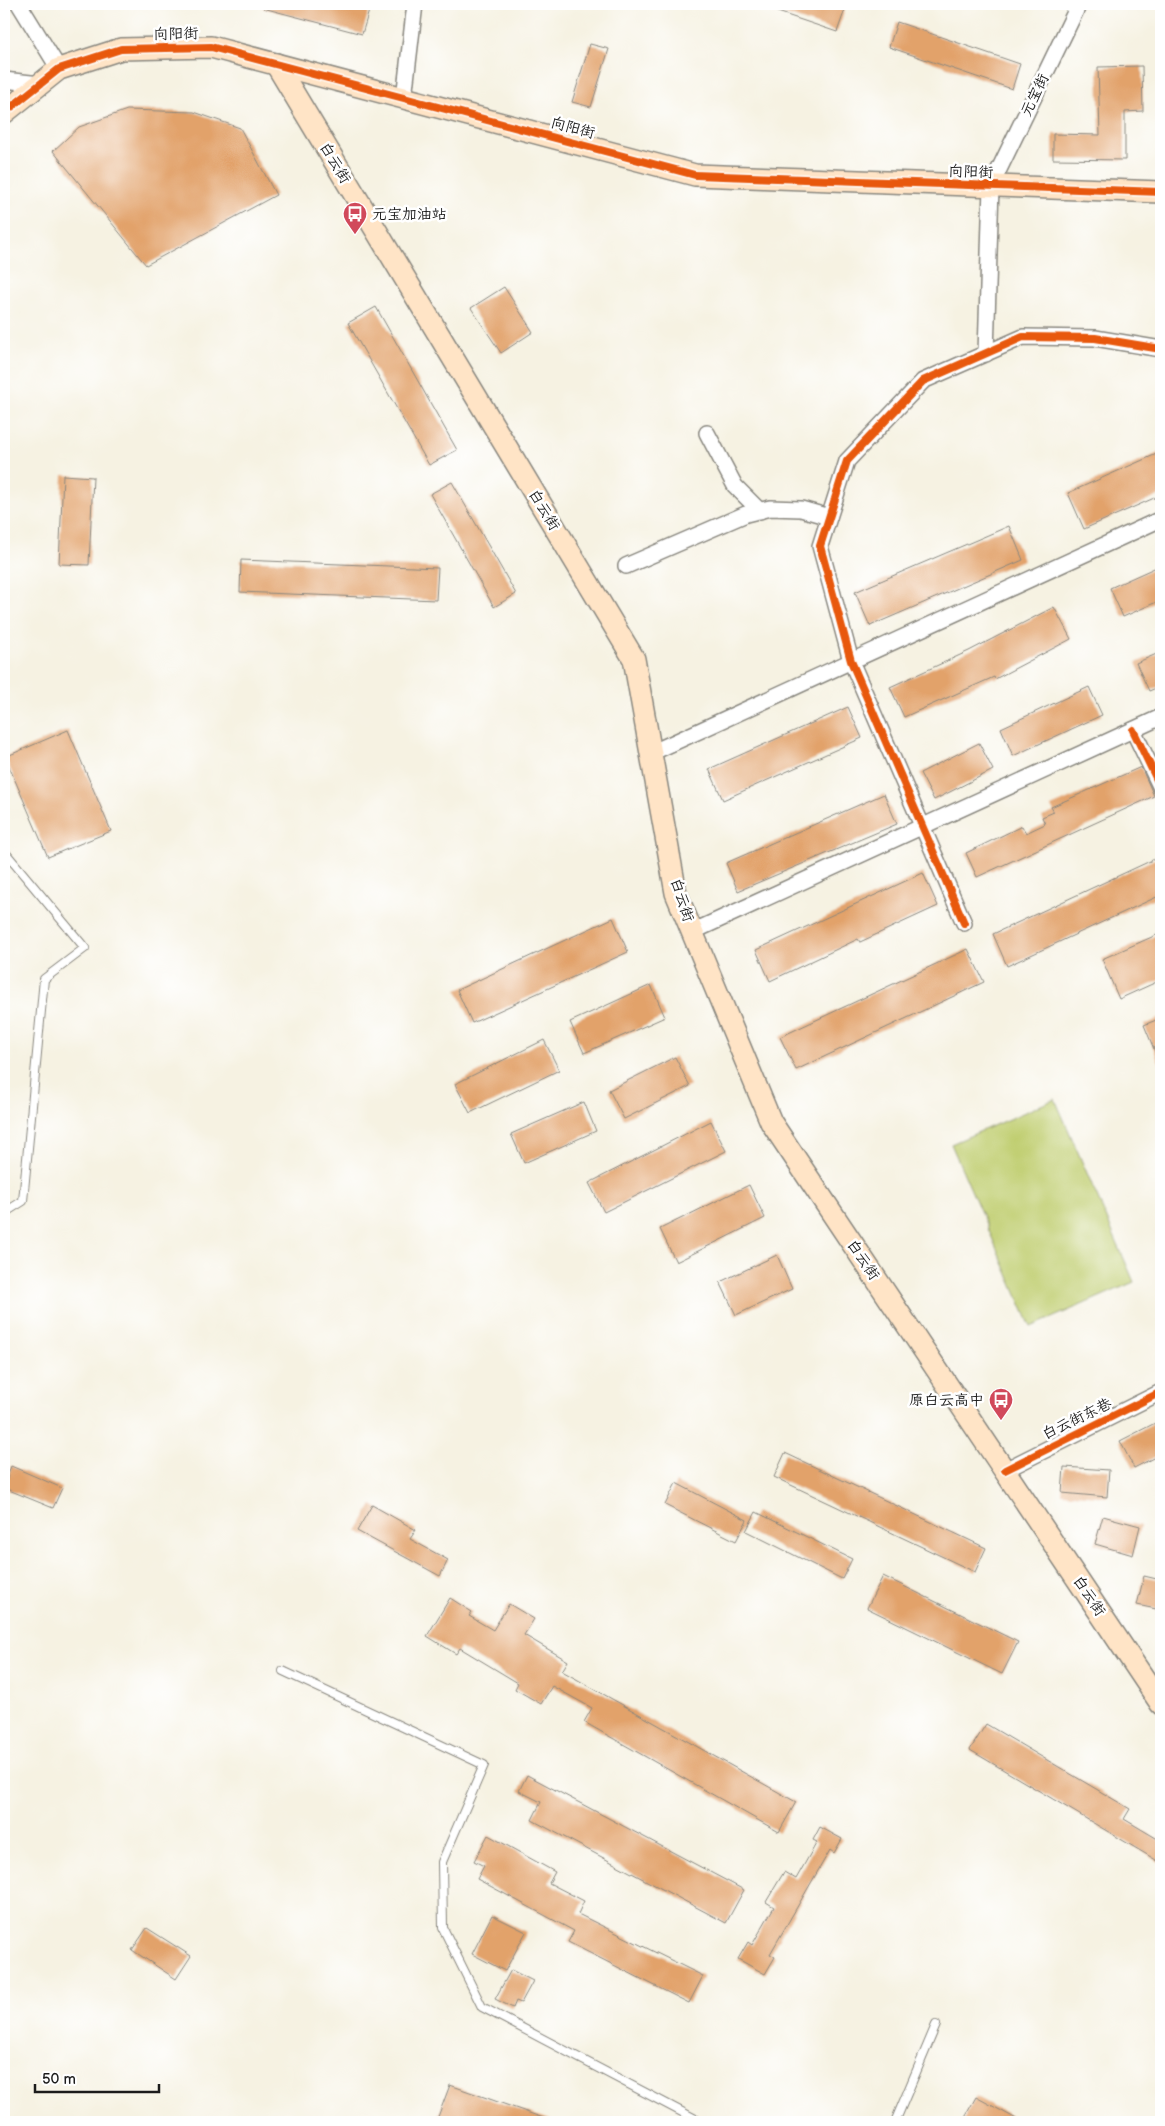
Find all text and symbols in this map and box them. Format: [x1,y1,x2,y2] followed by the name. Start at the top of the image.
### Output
[153,24,199,44] street label: 向阳街
[1017,71,1053,119] street label: 元宝街
[549,113,597,143] street label: 向阳街
[315,139,355,187] street label: 白云街
[948,162,994,182] street label: 向阳街
[342,201,368,235] bus stop icon: 元宝加油站
[372,205,447,224] place label: 元宝加油站
[524,486,564,534] street label: 白云街
[666,876,698,924] street label: 白云街
[843,1236,883,1284] street label: 白云街
[988,1387,1014,1421] bus stop icon: 原白云高中
[909,1391,984,1410] place label: 原白云高中
[1039,1394,1115,1444] street label: 白云街东巷
[1069,1572,1109,1620] street label: 白云街
[35,2061,159,2093] scale bar
[42,2070,76,2089] text: 50 m

